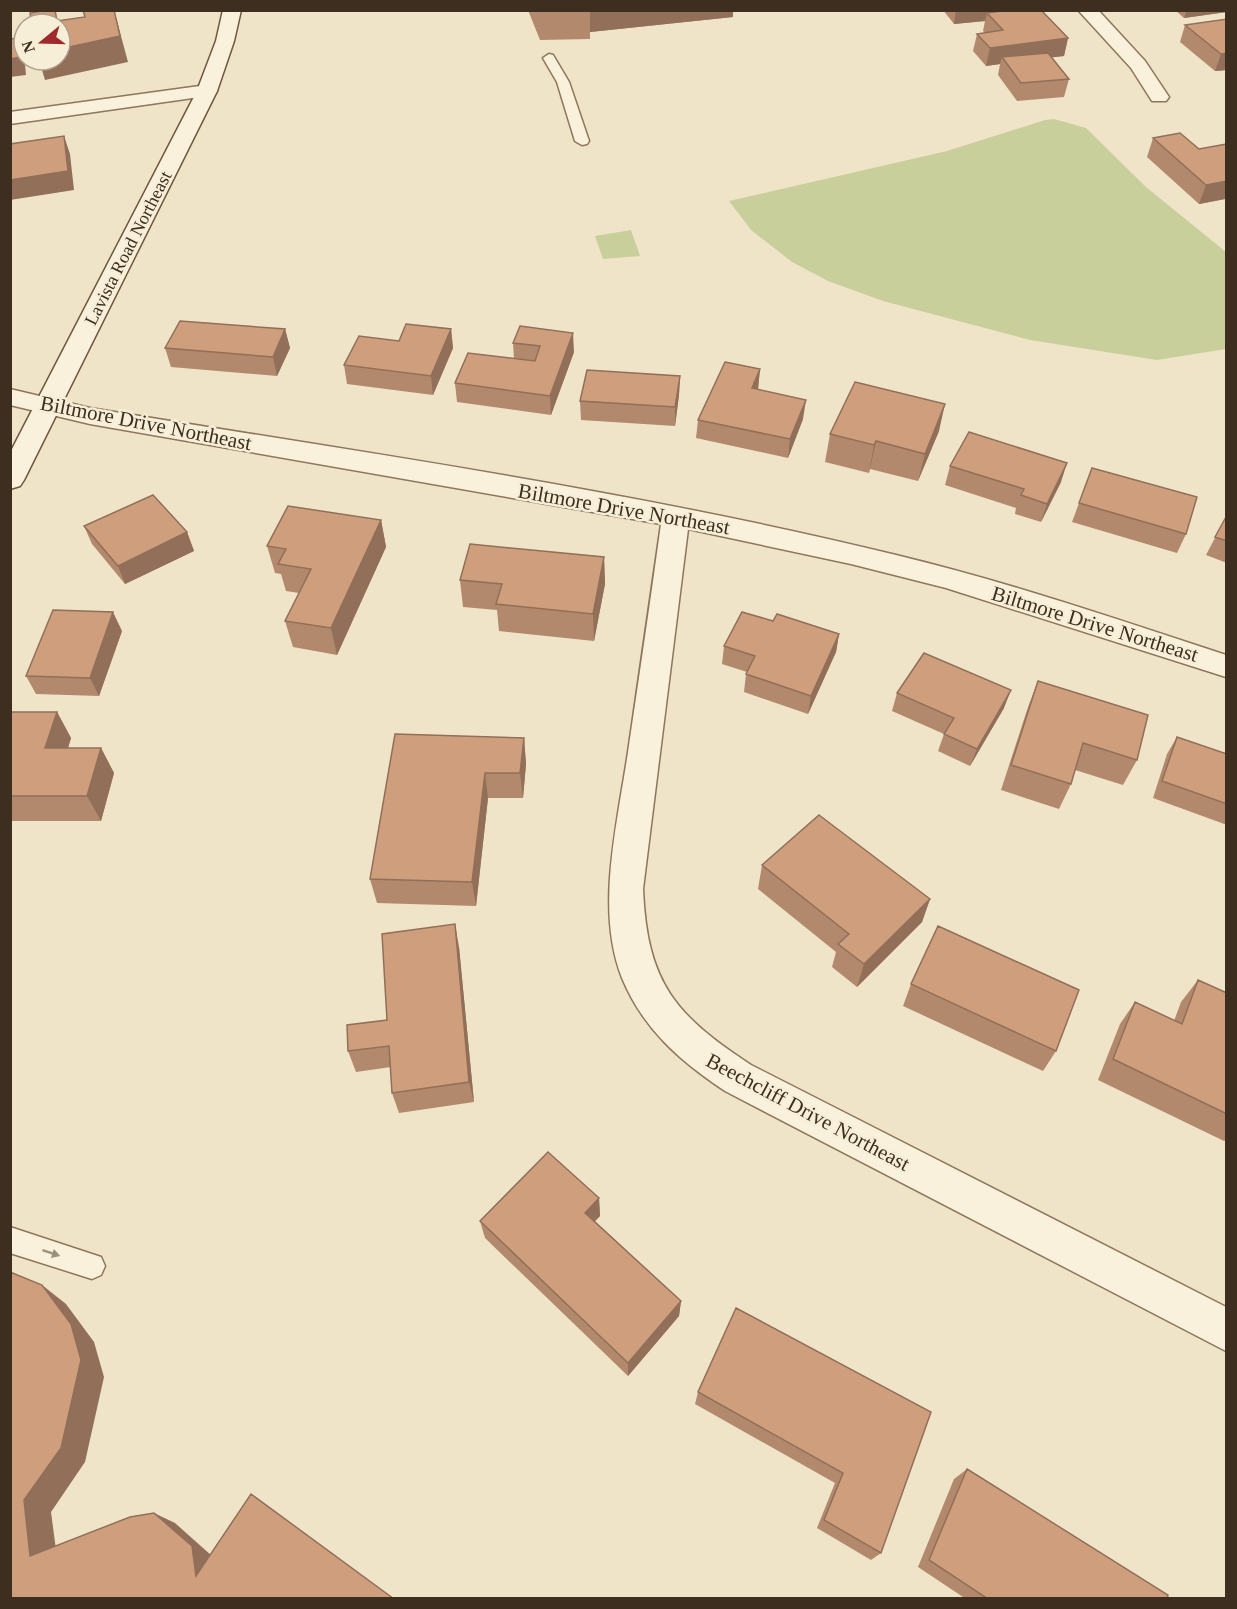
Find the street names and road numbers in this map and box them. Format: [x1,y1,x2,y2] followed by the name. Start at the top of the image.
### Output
[81,168,175,328] street label: Lavista Road Northeast
[38,391,254,455] street label: Biltmore Drive Northeast
[516,479,732,539] street label: Biltmore Drive Northeast
[989,581,1201,667] street label: Biltmore Drive Northeast
[702,1048,914,1176] street label: Beechcliff Drive Northeast

